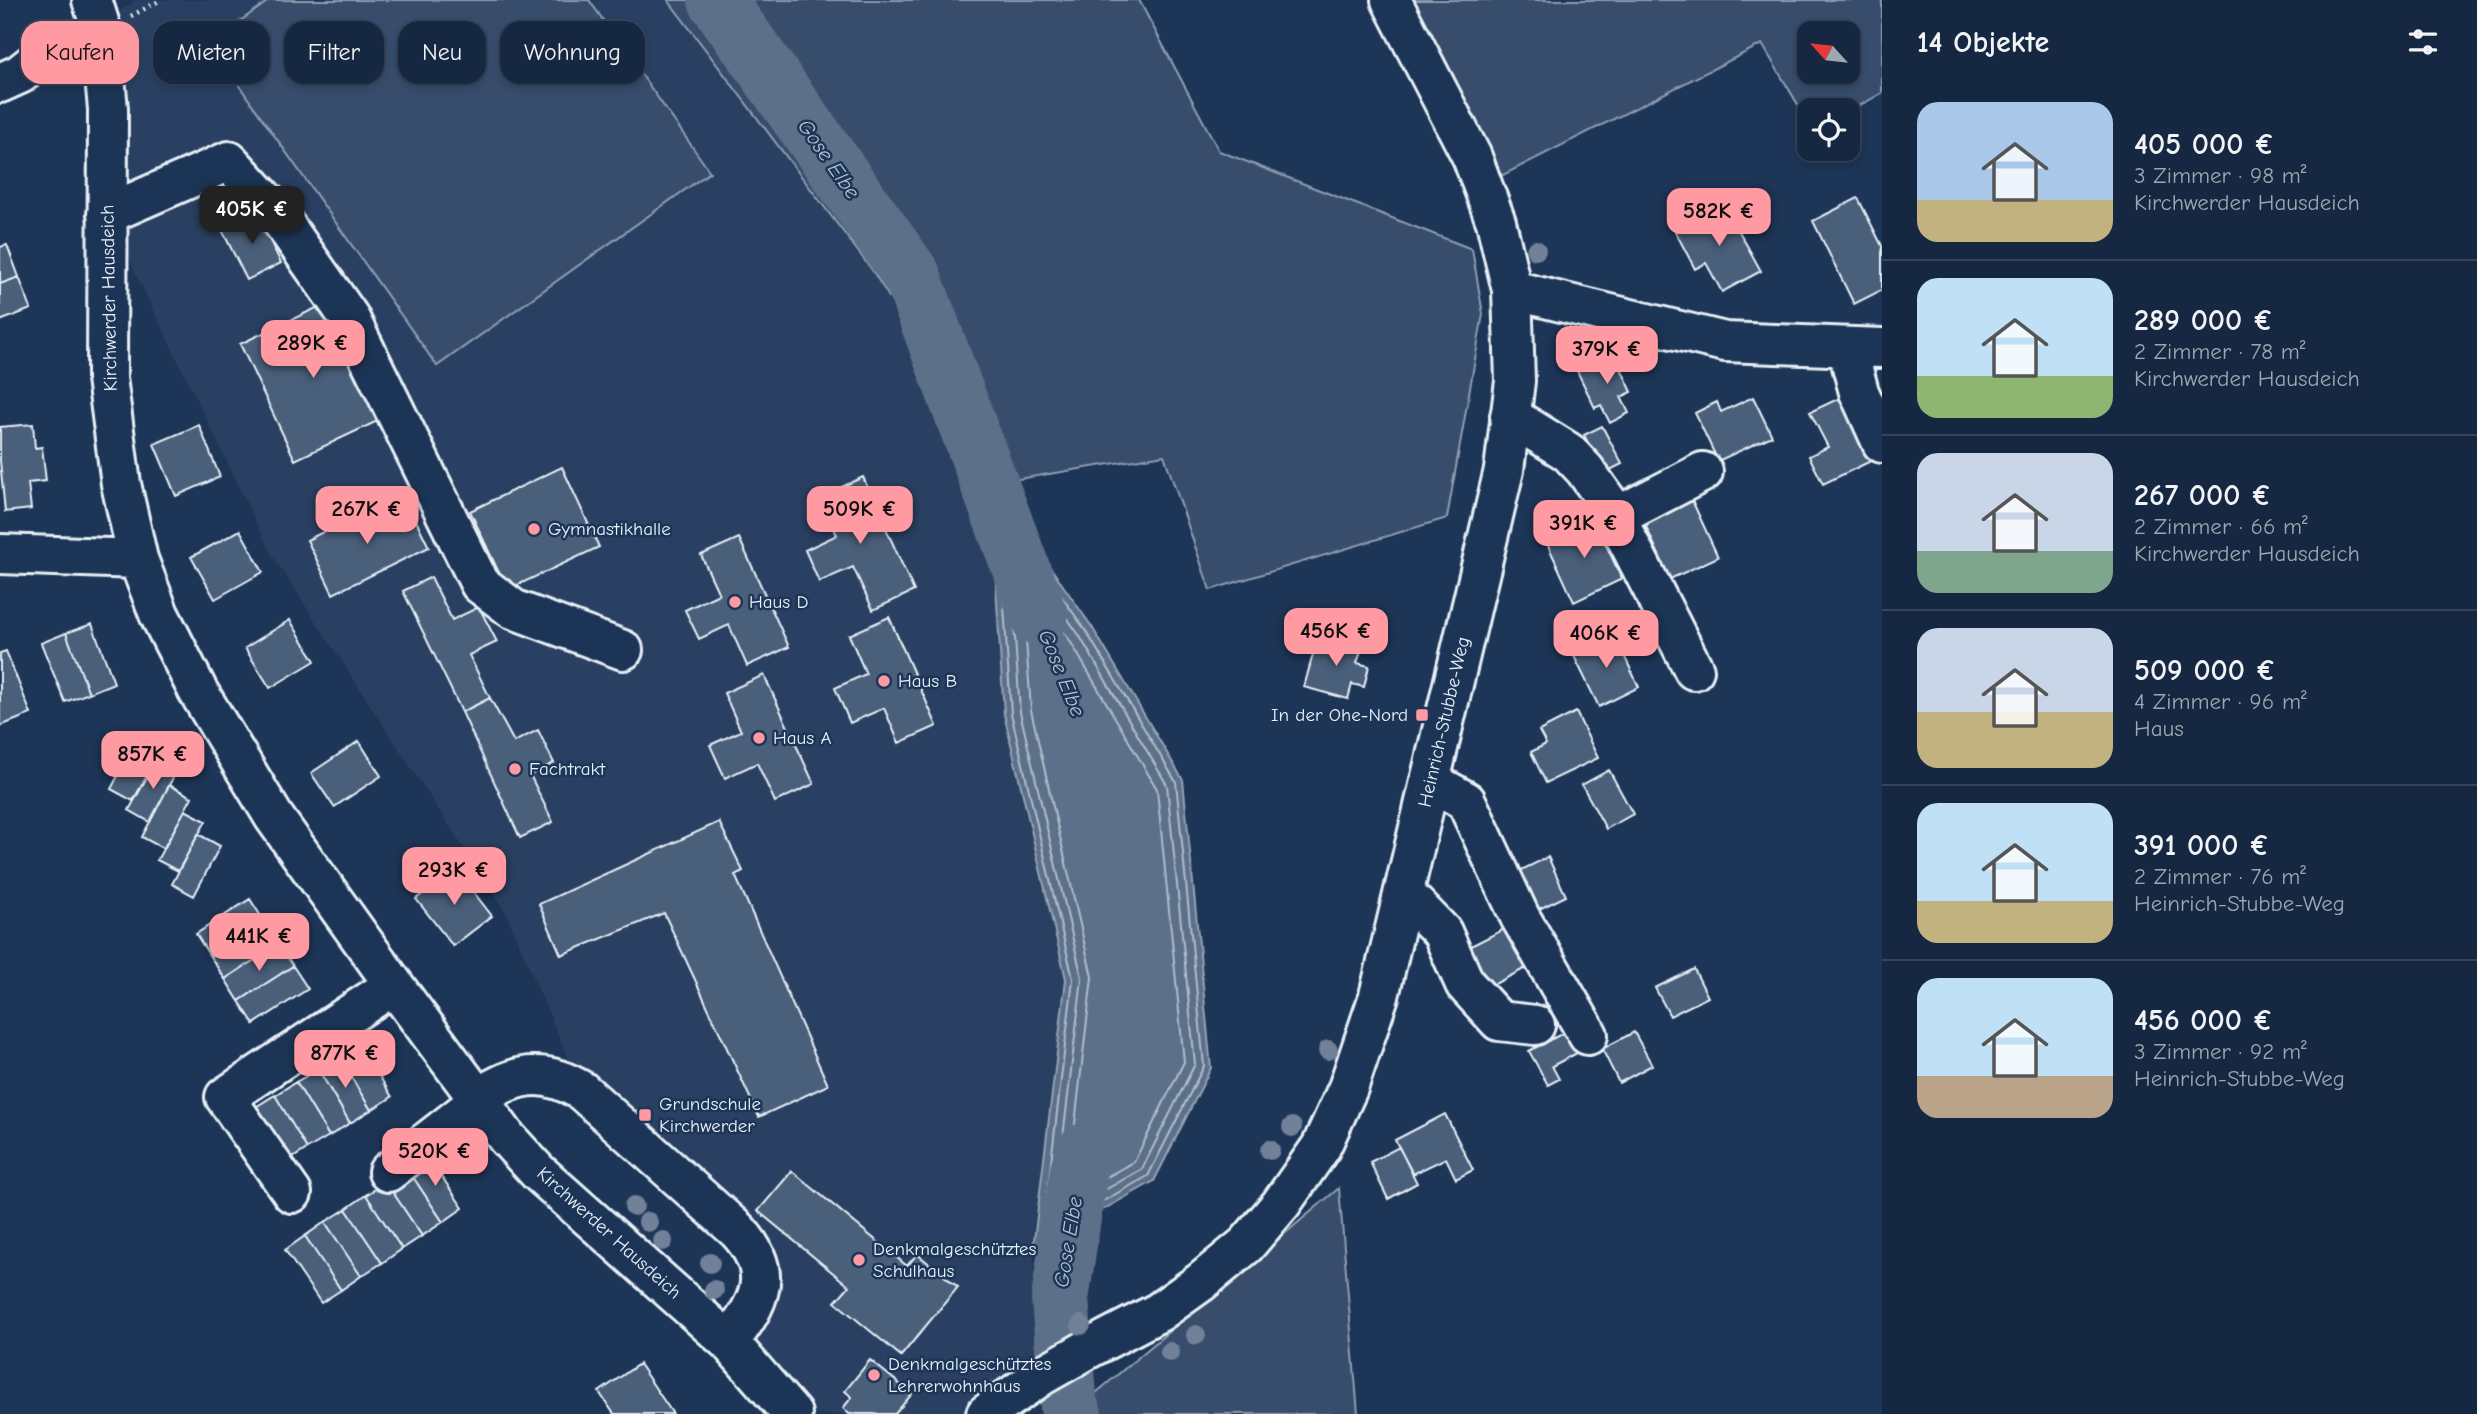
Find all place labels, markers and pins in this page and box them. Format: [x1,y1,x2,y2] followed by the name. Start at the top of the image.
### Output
[195,187,309,246] pin: 405K €
[1662,188,1776,248] pin: 582K €
[256,320,370,380] pin: 289K €
[1550,326,1664,386] pin: 379K €
[310,486,424,546] pin: 267K €
[803,486,917,546] pin: 509K €
[1527,500,1641,560] pin: 391K €
[548,518,671,540] place label: Gymnastikhalle
[526,521,542,537] marker: Gymnastikhalle
[749,591,809,613] place label: Haus D
[727,594,743,610] marker: Haus D
[1279,608,1393,668] pin: 456K €
[1549,610,1663,670] pin: 406K €
[898,670,957,692] place label: Haus B
[876,673,892,689] marker: Haus B
[1271,704,1408,726] place label: In der Ohe-Nord
[1414,707,1430,723] marker: In der Ohe-Nord
[773,727,832,749] place label: Haus A
[751,730,767,746] marker: Haus A
[96,732,210,791] pin: 857K €
[529,758,606,780] place label: Fachtrakt
[507,761,523,777] marker: Fachtrakt
[397,848,511,907] pin: 293K €
[202,914,316,973] pin: 441K €
[288,1030,402,1090] pin: 877K €
[659,1093,761,1137] place label: Grundschule Kirchwerder
[637,1107,653,1123] marker: Grundschule Kirchwerder
[378,1128,492,1188] pin: 520K €
[873,1238,1036,1282] place label: Denkmalgeschütztes Schulhaus
[851,1252,867,1268] marker: Denkmalgeschütztes Schulhaus
[888,1353,1051,1397] place label: Denkmalgeschütztes Lehrerwohnhaus
[866,1367,882,1383] marker: Denkmalgeschütztes Lehrerwohnhaus

